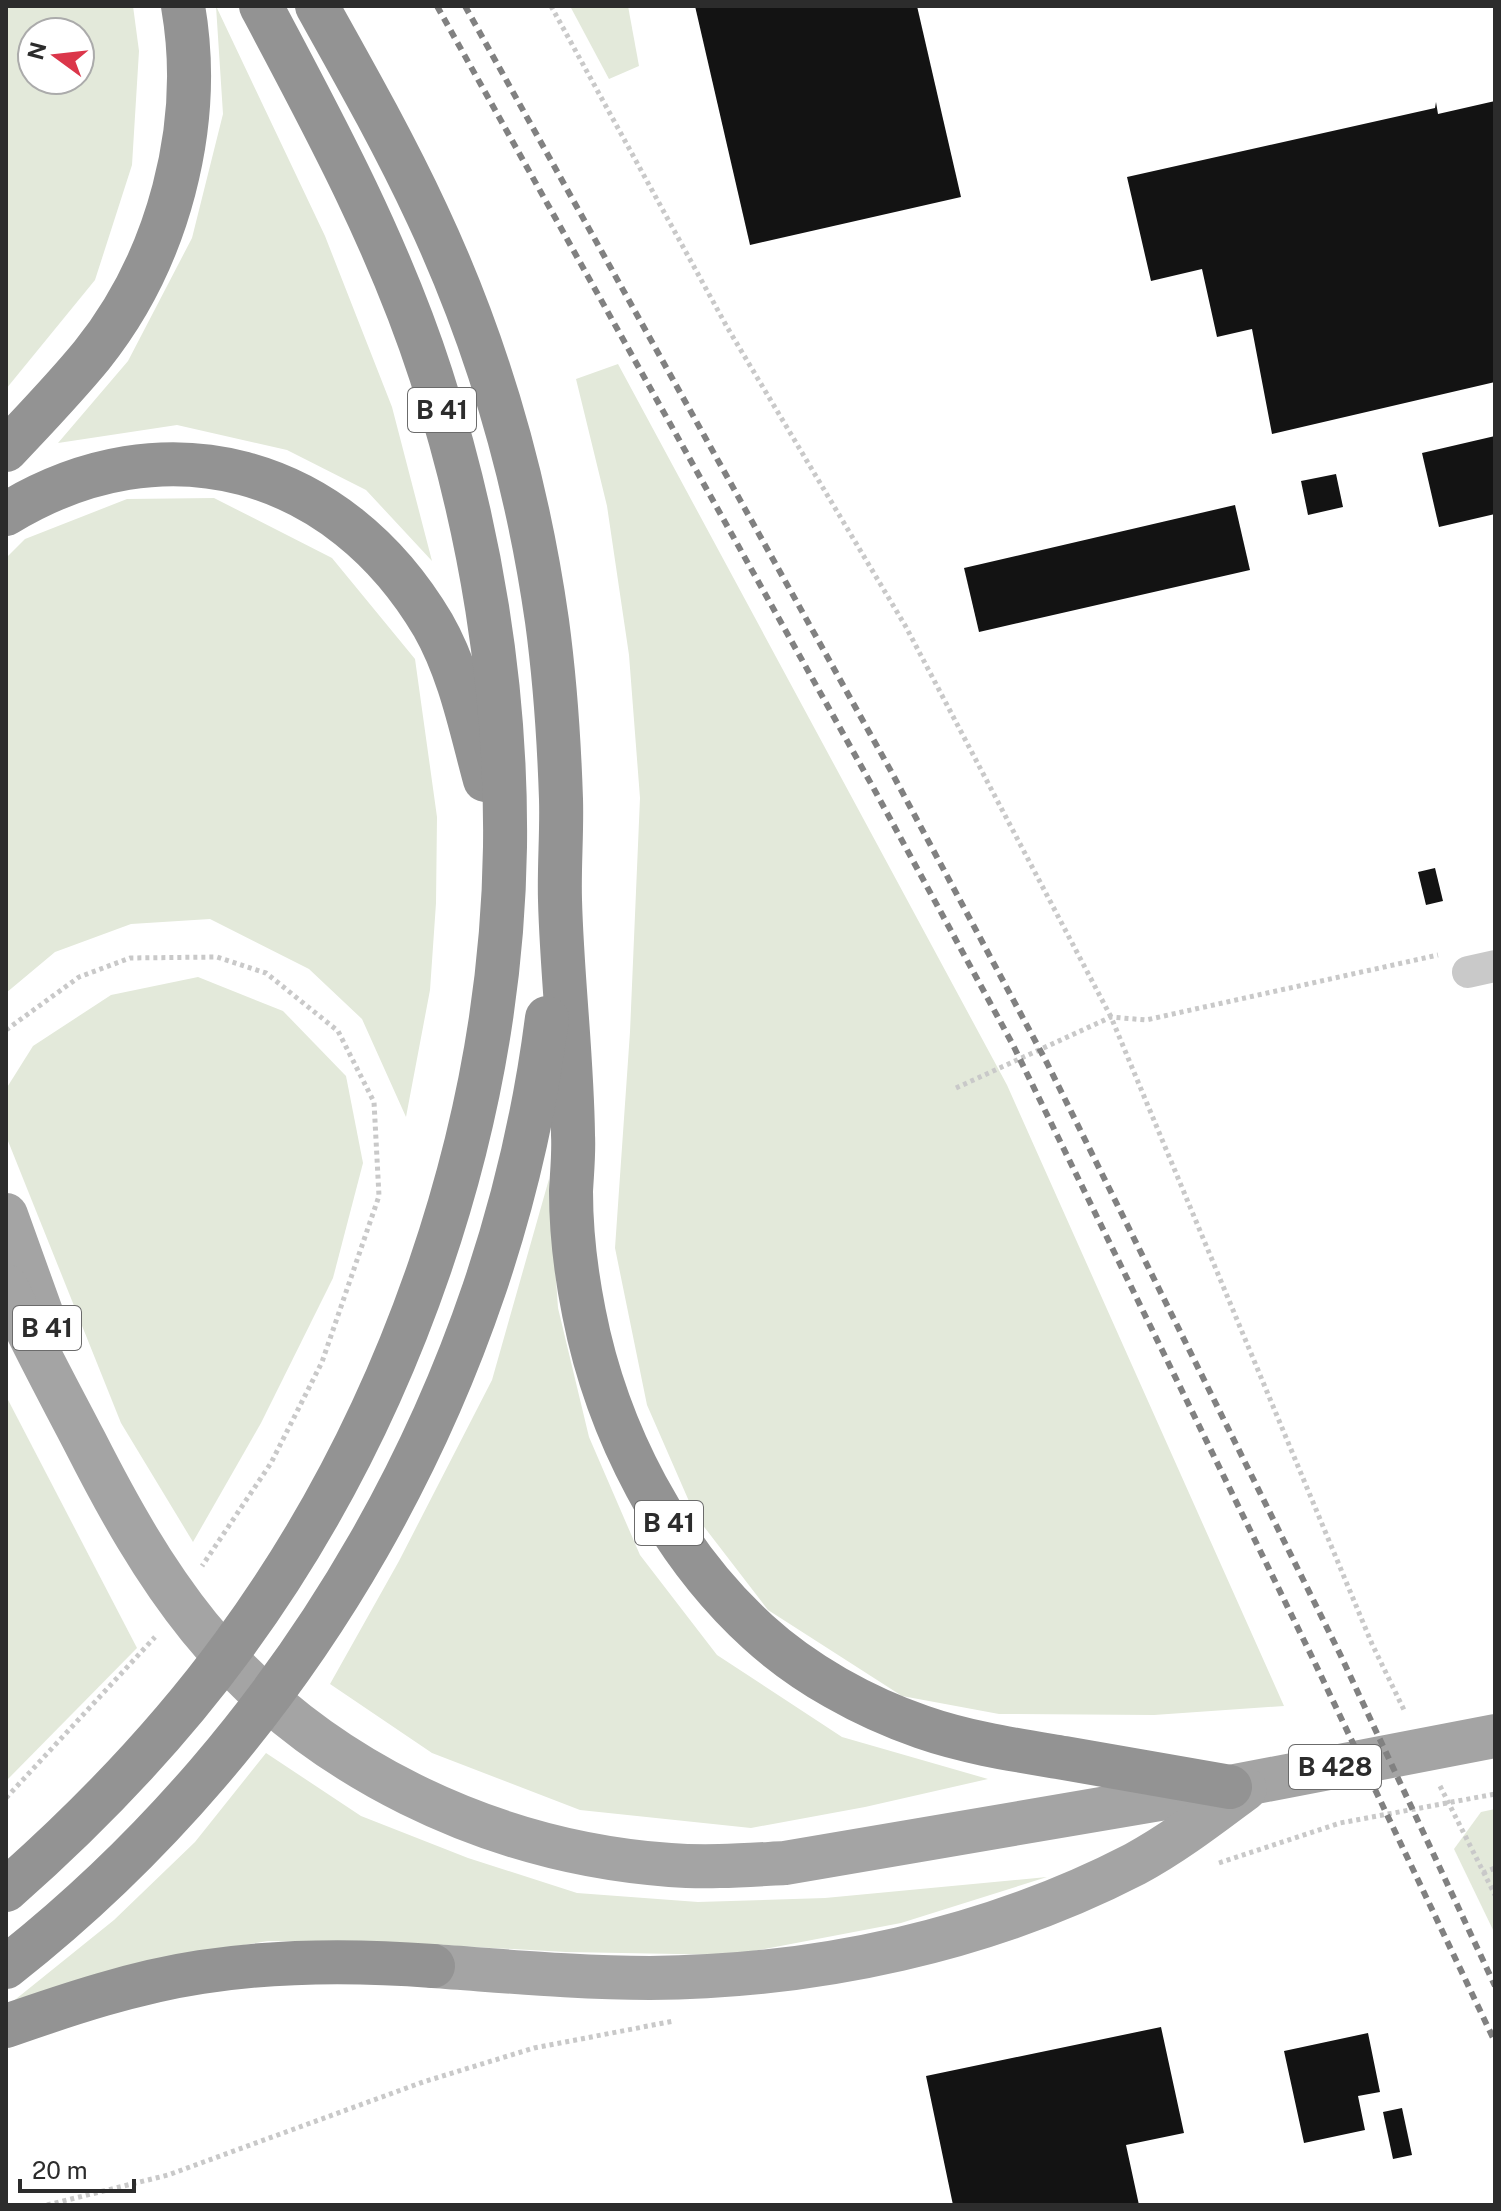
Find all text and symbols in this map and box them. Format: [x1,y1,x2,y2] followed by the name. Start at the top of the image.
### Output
[16,16,96,96] north arrow
[22,39,51,63] text: N
[408,388,476,432] road number: B 41
[13,1306,81,1350] road number: B 41
[635,1501,703,1545] road number: B 41
[1289,1745,1381,1789] road number: B 428
[20,2143,134,2193] scale bar
[32,2156,88,2184] text: 20 m

